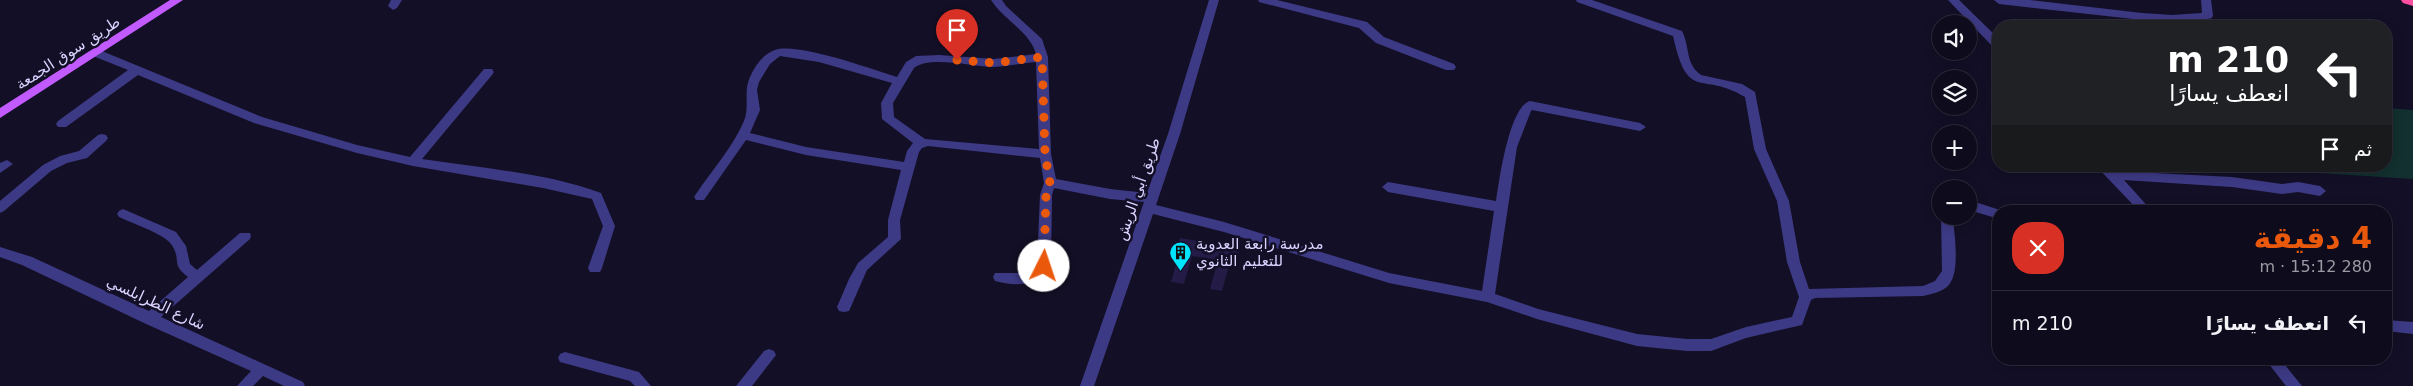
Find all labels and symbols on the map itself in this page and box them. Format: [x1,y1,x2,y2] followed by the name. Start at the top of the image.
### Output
[936,9,978,60] pin
[12,13,124,93] street label: طريق سوق الجمعة
[1111,135,1165,243] street label: طريق أبي الريش
[1196,235,1323,271] place label: مدرسة رابعة العدوية للتعليم الثانوي
[1017,239,1069,291] position arrow
[1168,241,1192,272] building icon: مدرسة رابعة العدوية للتعليم الثانوي
[103,272,208,335] street label: شارع الطرابلسي

